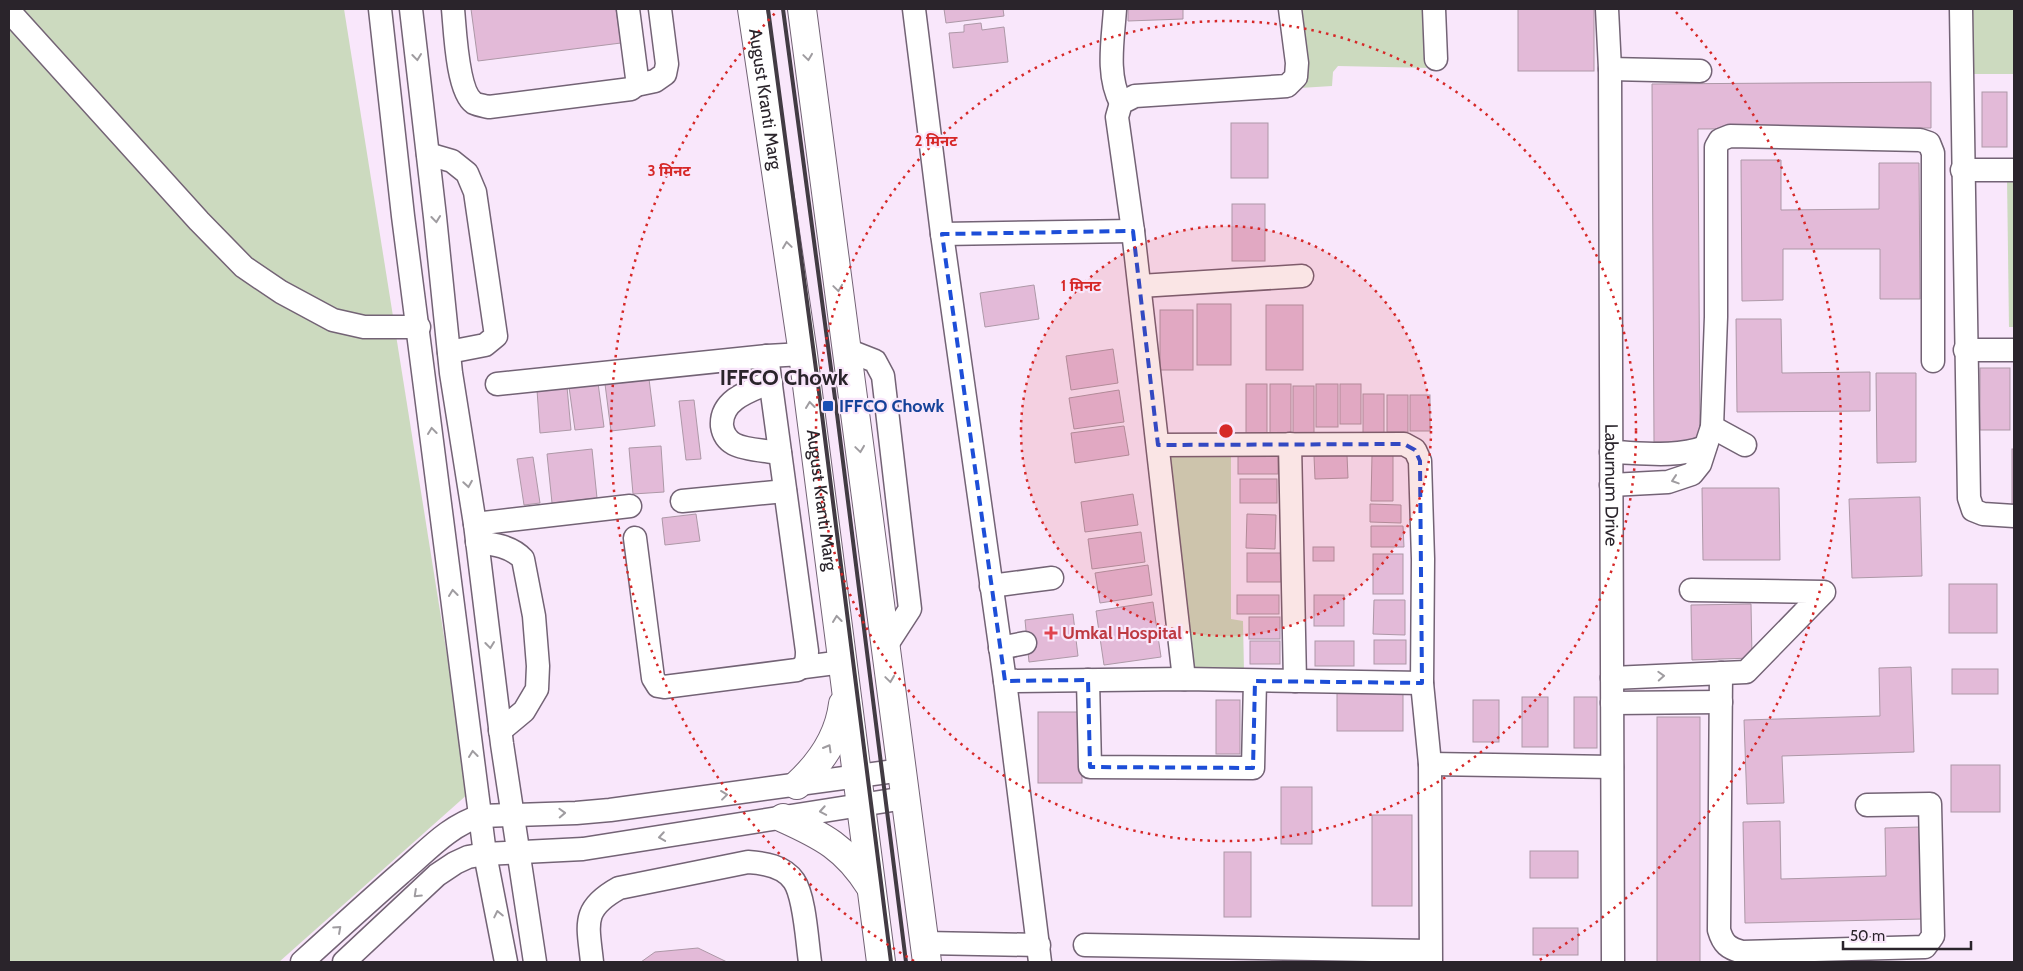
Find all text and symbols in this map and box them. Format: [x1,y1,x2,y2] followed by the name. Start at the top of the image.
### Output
[744,27,787,172] street label: August Kranti Marg
[411,53,422,61] one-way arrow
[802,53,813,61] one-way arrow
[915,132,958,150] text: 2 मिनट
[648,162,691,180] text: 3 मिनट
[430,215,441,223] one-way arrow
[783,240,793,249] one-way arrow
[1061,277,1102,295] text: 1 मिनट
[832,284,843,292] one-way arrow
[720,364,849,391] district label: IFFCO Chowk
[839,395,945,417] place label: IFFCO Chowk
[821,399,835,413] marker: IFFCO Chowk
[805,401,816,409] one-way arrow
[1217,422,1235,440] centre of rings
[1600,424,1623,546] street label: Laburnum Drive
[427,427,438,435] one-way arrow
[802,428,842,573] street label: August Kranti Marg
[854,444,864,453] one-way arrow
[1672,474,1680,484] one-way arrow
[463,480,473,488] one-way arrow
[448,588,459,596] one-way arrow
[832,614,843,622] one-way arrow
[1062,622,1182,644] place label: Umkal Hospital
[1044,626,1058,640] marker: Umkal Hospital
[484,641,494,649] one-way arrow
[1657,670,1665,681] one-way arrow
[884,676,895,684] one-way arrow
[822,745,832,754] one-way arrow
[468,749,479,757] one-way arrow
[720,790,728,801] one-way arrow
[818,806,827,816] one-way arrow
[559,808,567,819] one-way arrow
[658,831,666,842] one-way arrow
[414,888,423,897] one-way arrow
[493,910,504,919] one-way arrow
[1843,918,1970,950] scale bar
[332,926,341,935] one-way arrow
[1850,927,1885,945] text: 50 m

